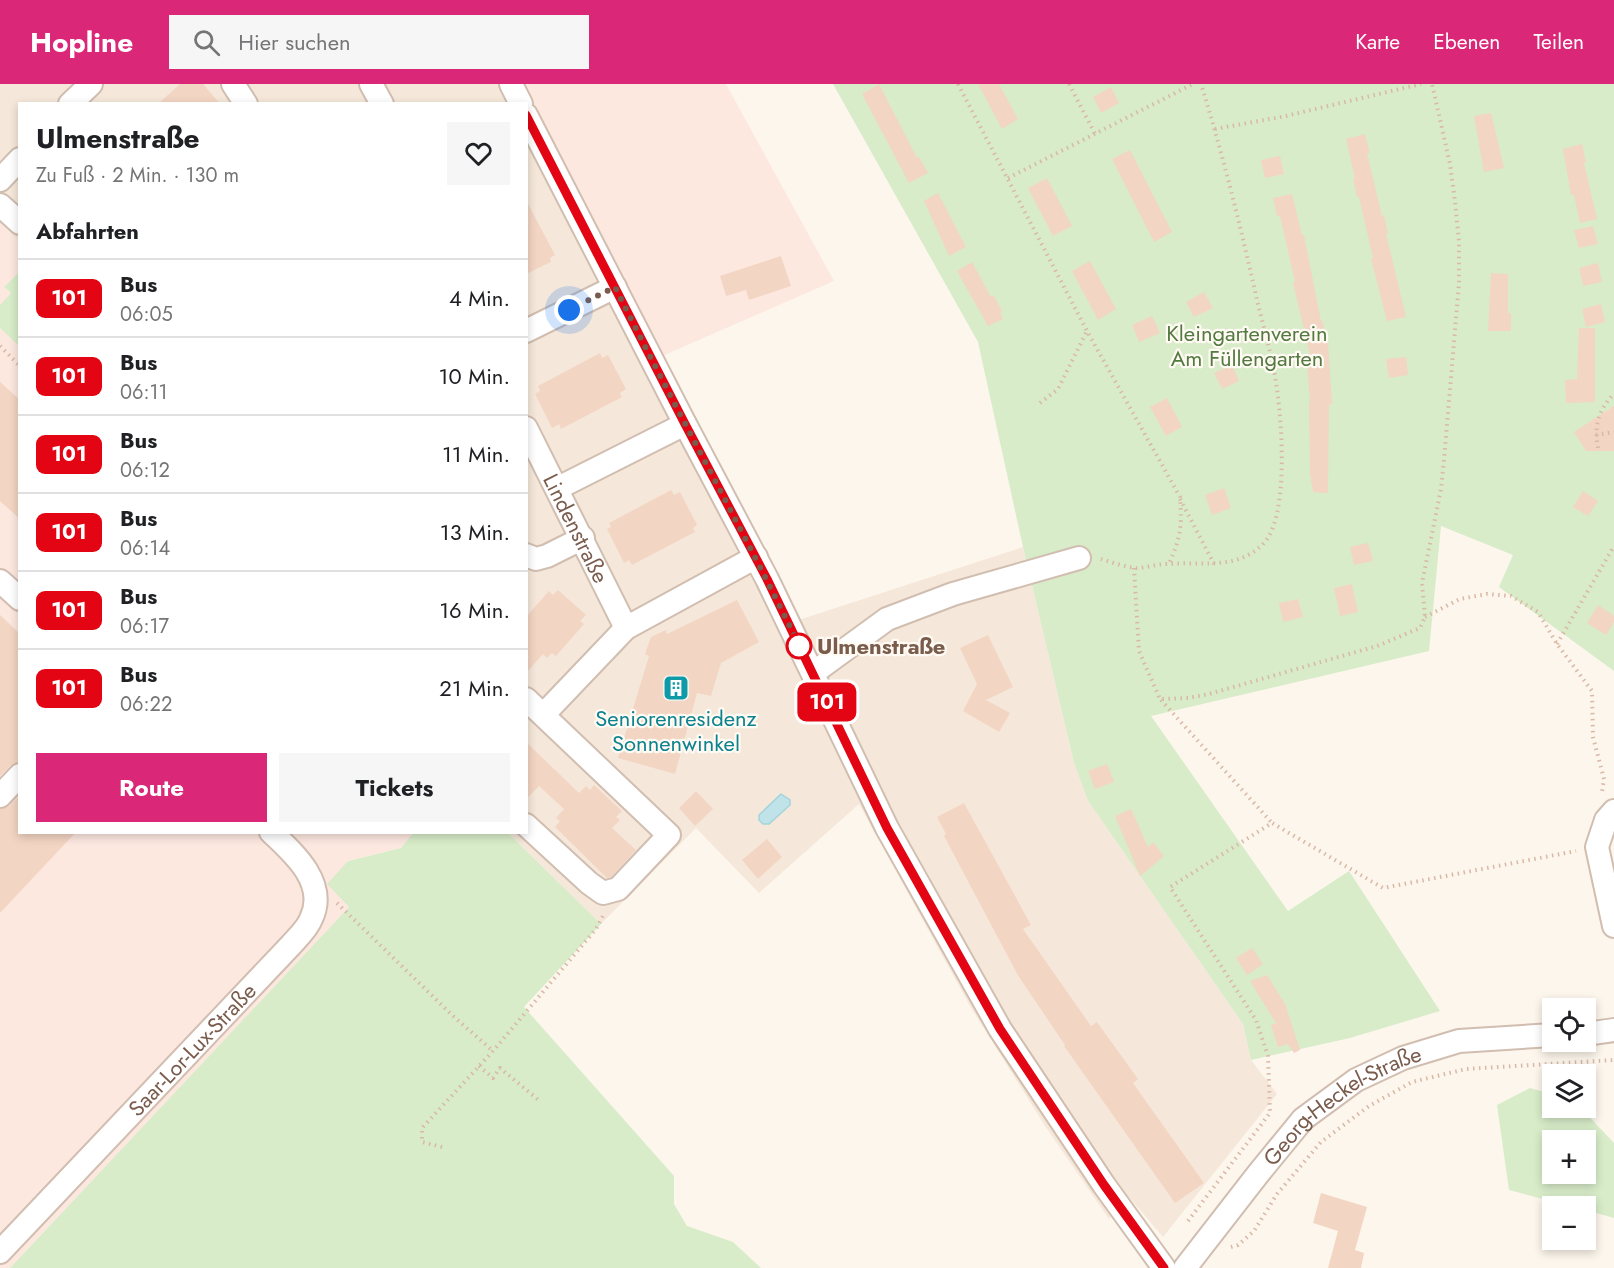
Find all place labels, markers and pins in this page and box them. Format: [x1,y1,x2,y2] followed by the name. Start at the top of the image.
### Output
[817,630,945,662] place label: Ulmenstraße
[786,633,812,659] marker: Ulmenstraße
[661,673,691,703] building icon: Seniorenresidenz Sonnenwinkel
[595,702,757,759] place label: Seniorenresidenz Sonnenwinkel

